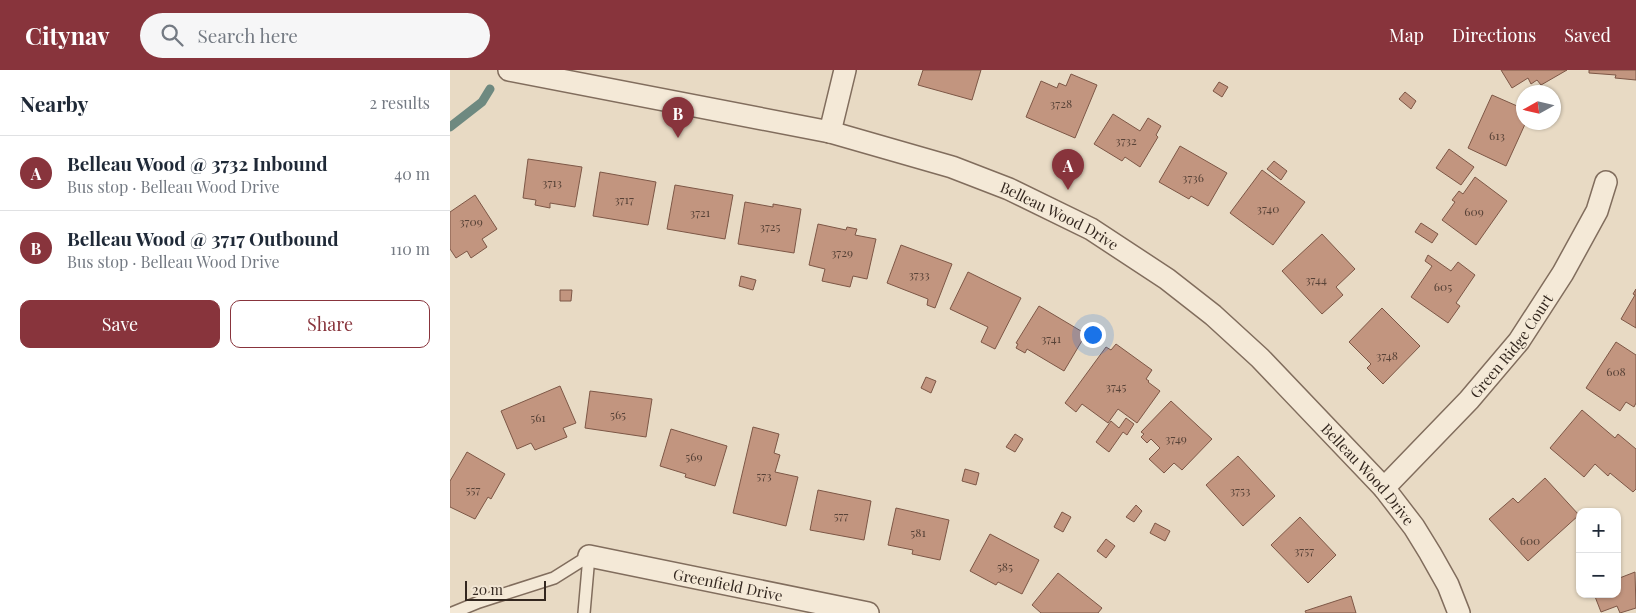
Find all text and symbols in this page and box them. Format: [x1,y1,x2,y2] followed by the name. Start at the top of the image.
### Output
[140,13,490,58] search box
[25,19,110,51] text: Citynav
[158,21,186,49] icon: search
[198,22,298,48] text: Search here
[1389,23,1424,47] text: Map
[1452,23,1536,47] text: Directions
[1564,23,1611,47] text: Saved
[1516,85,1561,130] north arrow
[20,89,89,117] text: Nearby
[370,92,430,113] text: 2 results
[1050,95,1072,111] house number: 3728
[662,97,694,138] pin: B
[1489,127,1505,143] house number: 613
[1115,132,1137,148] house number: 3732
[1052,149,1084,190] pin: A
[67,150,328,176] text: Belleau Wood @ 3732 Inbound
[31,163,41,184] text: A
[394,163,430,184] text: 40 m
[1182,169,1204,185] house number: 3736
[542,174,562,190] house number: 3713
[67,176,280,197] text: Bus stop · Belleau Wood Drive
[998,177,1123,254] street label: Belleau Wood Drive
[614,191,634,207] house number: 3717
[1256,200,1280,216] house number: 3740
[1464,203,1484,219] house number: 609
[690,204,711,220] house number: 3721
[459,213,483,229] house number: 3709
[759,218,781,234] house number: 3725
[67,225,339,251] text: Belleau Wood @ 3717 Outbound
[31,238,41,259] text: B
[390,238,430,259] text: 110 m
[831,244,853,260] house number: 3729
[67,251,280,272] text: Bus stop · Belleau Wood Drive
[908,266,930,282] house number: 3733
[1305,271,1327,287] house number: 3744
[1434,278,1452,294] house number: 605
[1465,289,1557,402] street label: Green Ridge Court
[20,300,220,348] button: Save
[230,300,430,348] button: Share
[1080,322,1106,348] your location
[1041,330,1062,346] house number: 3741
[1376,347,1398,363] house number: 3748
[1606,363,1626,379] house number: 608
[1106,378,1126,394] house number: 3745
[610,406,626,422] house number: 565
[530,409,546,425] house number: 561
[1317,419,1419,529] street label: Belleau Wood Drive
[1165,430,1187,446] house number: 3749
[685,448,703,464] house number: 569
[756,467,772,483] house number: 573
[466,481,481,497] house number: 557
[1230,482,1250,498] house number: 3753
[834,507,848,523] house number: 577
[1576,508,1621,598] map controls
[1576,508,1621,553] button: +
[910,524,926,540] house number: 581
[1520,532,1540,548] house number: 600
[1294,542,1314,558] house number: 3757
[1576,553,1621,598] button: −
[997,558,1013,574] house number: 585
[672,563,785,605] street label: Greenfield Drive
[465,578,546,601] scale bar
[472,580,503,599] text: 20 m

